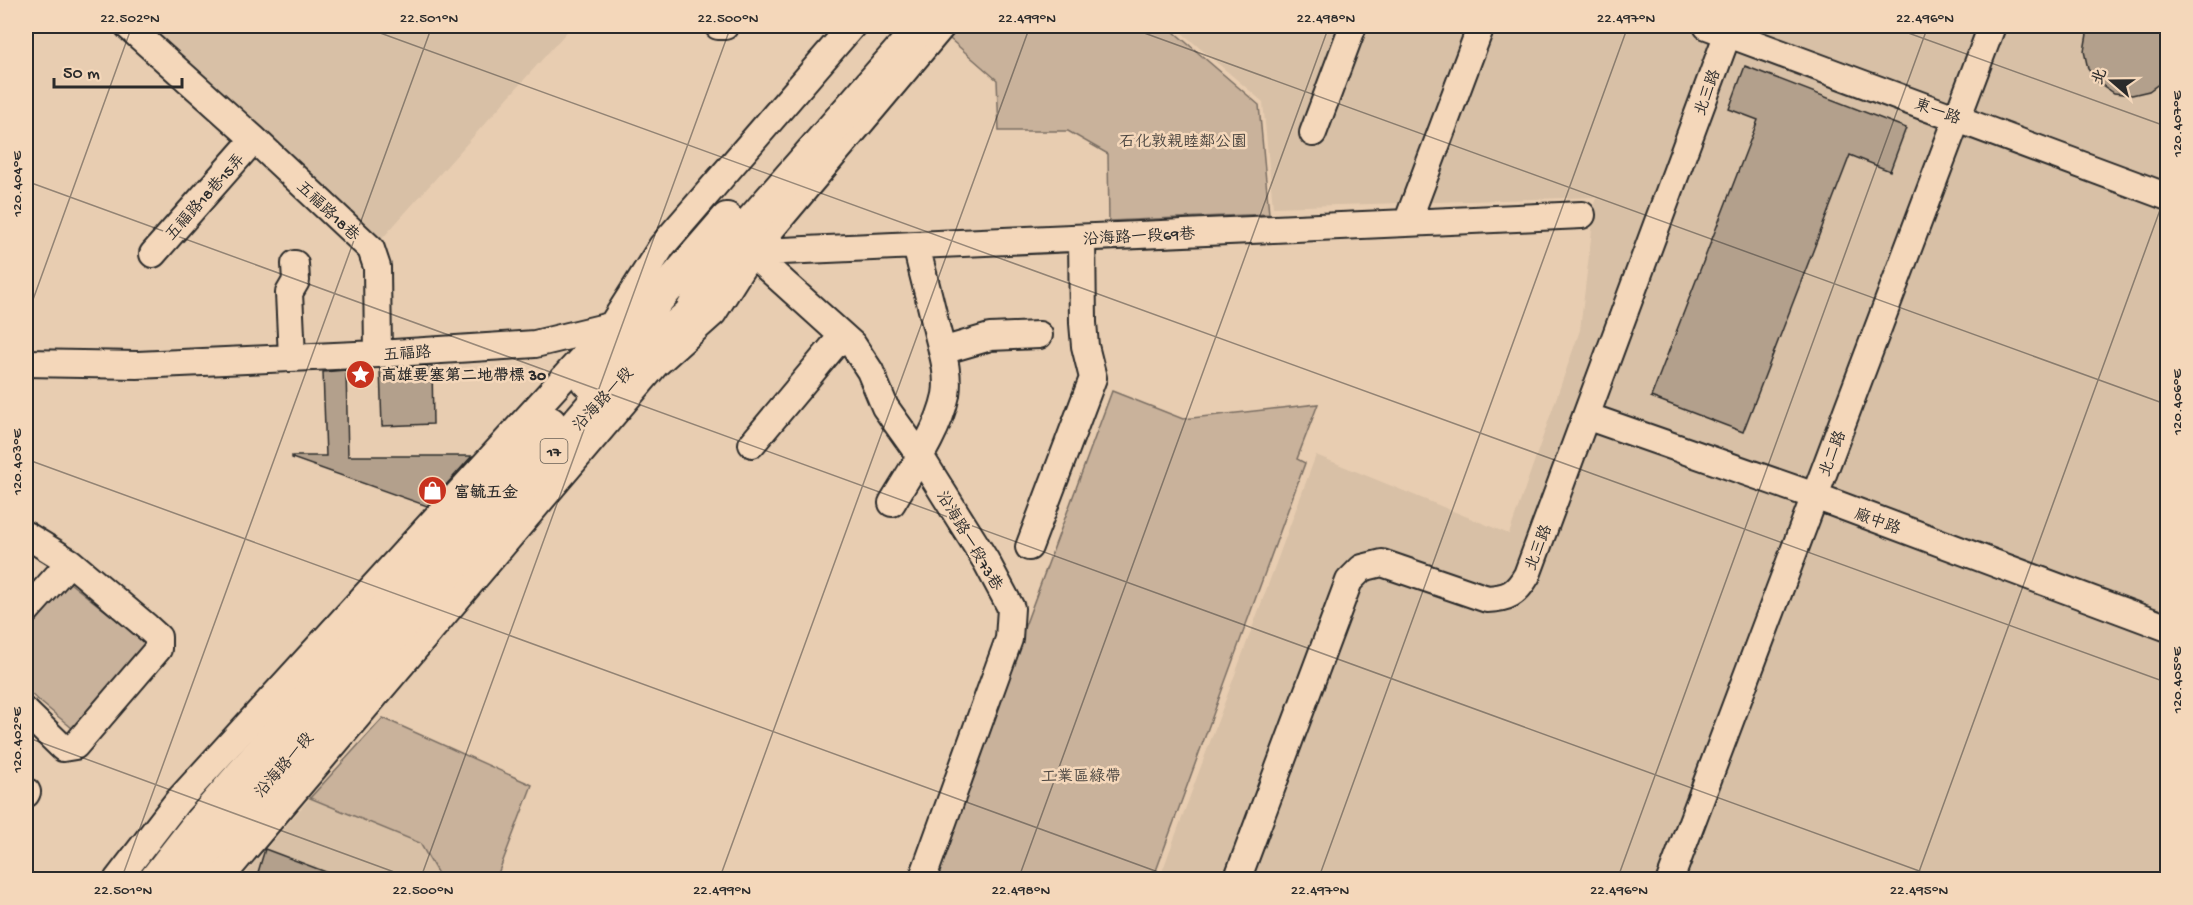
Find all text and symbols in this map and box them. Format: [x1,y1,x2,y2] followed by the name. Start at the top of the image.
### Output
[100,10,160,28] text: 22.502°N
[400,10,458,28] text: 22.501°N
[698,10,759,28] text: 22.500°N
[998,10,1056,28] text: 22.499°N
[1297,10,1356,28] text: 22.498°N
[1597,10,1655,28] text: 22.497°N
[1896,10,1954,28] text: 22.496°N
[54,51,182,89] scale bar
[2082,51,2142,111] north arrow
[63,64,100,85] text: 50 m
[2089,66,2113,88] text: 北
[1690,67,1726,119] street label: 北三路
[2169,90,2187,158] text: 120.407°E
[1911,94,1963,130] street label: 東一路
[1119,132,1247,153] park label: 石化敦親睦鄰公園
[161,150,250,246] street label: 五福路18巷15弄
[9,151,27,218] text: 120.404°E
[291,177,363,247] street label: 五福路18巷
[1083,224,1196,251] street label: 沿海路一段69巷
[382,342,432,367] street label: 五福路
[344,358,376,390] place icon: 高雄要塞第二地帶標 30
[569,363,639,436] street label: 沿海路一段
[381,366,546,387] place label: 高雄要塞第二地帶標 30
[2169,368,2187,436] text: 120.406°E
[9,428,27,496] text: 120.403°E
[1815,428,1852,480] street label: 北二路
[540,439,568,463] road number: 17
[417,475,449,507] shop icon: 富毓五金
[454,483,518,504] place label: 富毓五金
[931,488,1007,595] street label: 沿海路一段73巷
[1851,504,1903,540] street label: 廠中路
[1521,522,1558,574] street label: 北三路
[2169,646,2187,714] text: 120.405°E
[9,706,27,774] text: 120.402°E
[251,729,319,803] street label: 沿海路一段
[1041,767,1121,788] park label: 工業區綠帶
[94,882,152,900] text: 22.501°N
[393,882,454,900] text: 22.500°N
[693,882,751,900] text: 22.499°N
[992,882,1051,900] text: 22.498°N
[1291,882,1349,900] text: 22.497°N
[1590,882,1648,900] text: 22.496°N
[1890,882,1948,900] text: 22.495°N

